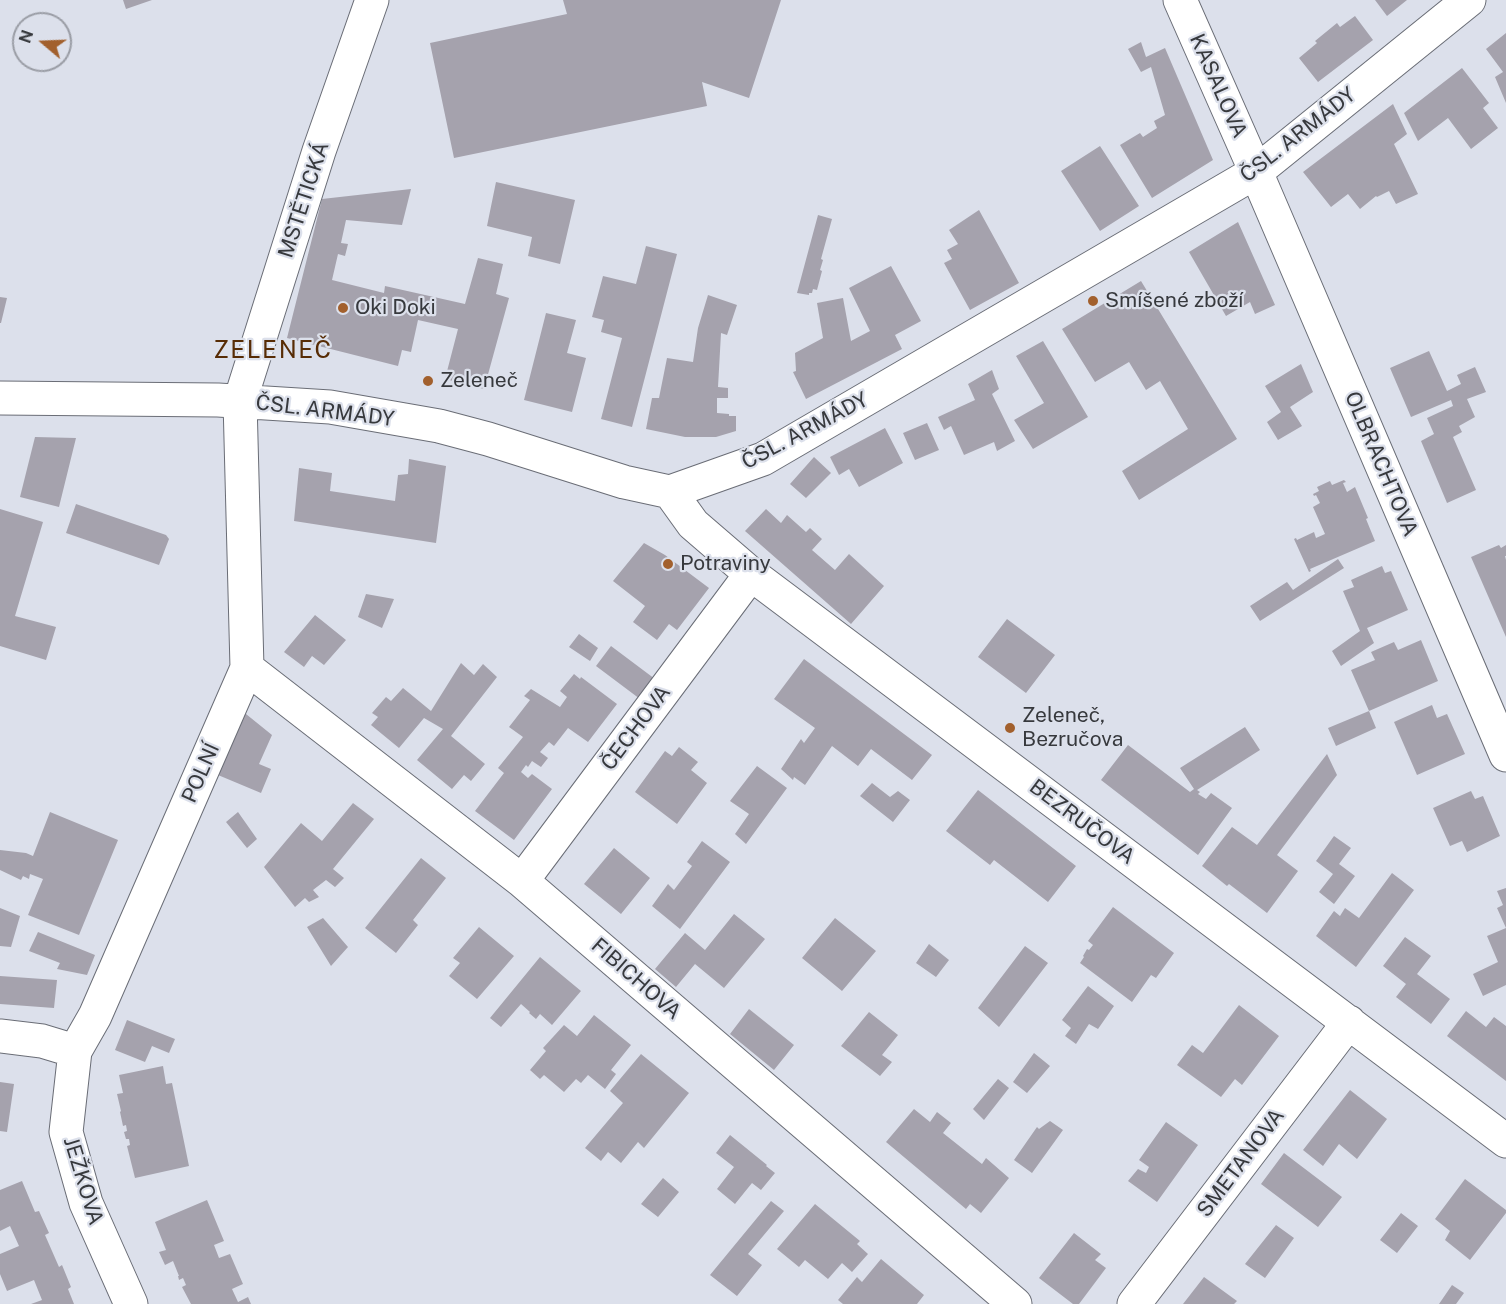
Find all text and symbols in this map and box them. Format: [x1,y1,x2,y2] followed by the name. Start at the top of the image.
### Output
[12,12,72,72] north arrow
[15,28,37,46] text: N
[1184,30,1252,142] street label: KASALOVA
[1235,82,1361,188] street label: ČSL. ARMÁDY
[273,139,335,261] street label: MSTĚTICKÁ
[1105,288,1243,314] place label: Smíšené zboží
[1086,294,1100,308] marker: Smíšené zboží
[355,295,436,321] place label: Oki Doki
[336,301,350,315] marker: Oki Doki
[213,337,333,365] district label: ZELENEČ
[440,368,518,394] place label: Zeleneč
[421,374,435,388] marker: Zeleneč
[737,387,873,475] street label: ČSL. ARMÁDY
[1339,388,1423,540] street label: OLBRACHTOVA
[254,390,396,432] street label: ČSL. ARMÁDY
[680,551,771,577] place label: Potraviny
[661,557,675,571] marker: Potraviny
[596,681,676,775] street label: ČECHOVA
[1022,703,1123,753] place label: Zeleneč, Bezručova
[1003,721,1017,735] marker: Zeleneč, Bezručova
[177,739,225,807] street label: POLNÍ
[1024,774,1140,870] street label: BEZRUČOVA
[586,933,686,1025] street label: FIBICHOVA
[1192,1104,1290,1222] street label: SMETANOVA
[58,1134,108,1228] street label: JEŽKOVA

